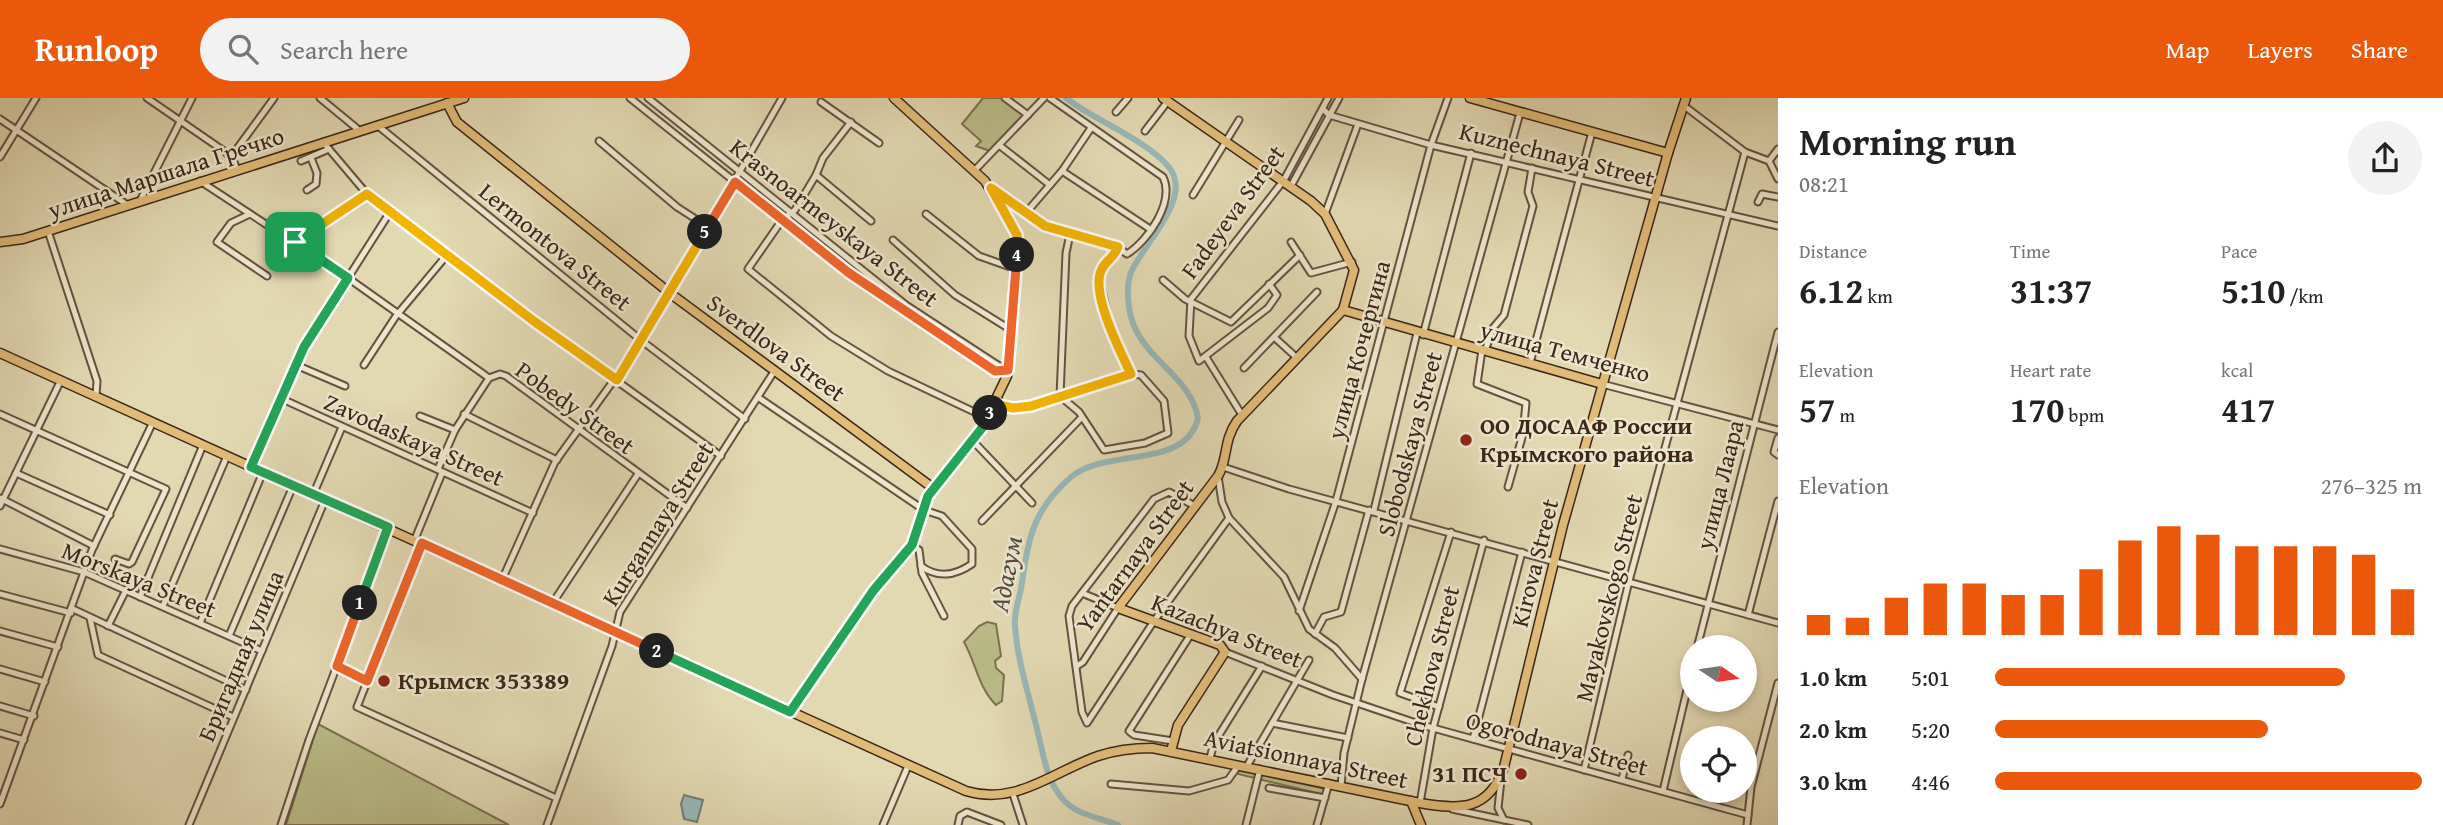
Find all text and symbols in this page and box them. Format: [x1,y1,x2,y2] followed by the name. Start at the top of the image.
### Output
[200,18,690,81] search box
[35,25,158,73] text: Runloop
[224,30,262,68] icon: search
[280,30,408,69] text: Search here
[2166,32,2209,67] text: Map
[2247,32,2313,67] text: Layers
[2351,32,2408,67] text: Share
[1456,113,1659,196] street label: Kuznechnaya Street
[1799,113,2016,169] text: Morning run
[42,118,288,228] street label: улица Маршала Гречко
[2348,121,2422,195] button: share
[722,130,947,316] street label: Krasnoarmeyskaya Street
[1172,137,1293,286] street label: Fadeyeva Street
[1799,167,1849,200] text: 08:21
[472,174,639,319] street label: Lermontova Street
[265,212,325,272] pin
[688,214,722,250] pin: 5
[700,217,709,245] text: 5
[276,223,314,261] icon: arrive
[1799,237,1867,265] text: Distance
[2010,237,2050,265] text: Time
[2221,237,2258,265] text: Pace
[1000,238,1034,272] pin: 4
[1012,240,1021,268] text: 4
[1318,256,1399,444] street label: улица Кочергина
[1799,265,1863,316] text: 6.12
[2010,265,2092,316] text: 31:37
[2221,265,2285,316] text: 5:10
[1863,282,1893,310] text: km
[2285,282,2324,310] text: /km
[700,285,853,410] street label: Sverdlova Street
[1475,312,1654,391] street label: улица Темченко
[1368,347,1451,540] street label: Slobodskaya Street
[509,352,642,463] street label: Pobedy Street
[1799,356,1873,384] text: Elevation
[2010,356,2091,384] text: Heart rate
[2221,356,2253,384] text: kcal
[319,384,510,495] street label: Zavodaskaya Street
[1799,384,1835,435] text: 57
[2010,384,2064,435] text: 170
[2221,384,2275,435] text: 417
[972,396,1007,430] pin: 3
[985,398,994,426] text: 3
[1835,401,1855,429] text: m
[2064,401,2104,429] text: bpm
[1480,408,1694,471] place label: ОО ДОСААФ России Крымского района
[1686,416,1753,554] street label: улица Лаара
[1458,432,1474,448] marker: ОО ДОСААФ России Крымского района
[593,434,722,613] street label: Kurgannaya Street
[1799,469,1889,502] text: Elevation
[2321,469,2422,502] text: 276–325 m
[1067,472,1202,639] street label: Yantarnaya Street
[1566,490,1651,705] street label: Mayakovskogo Street
[1502,495,1567,631] street label: Kirova Street
[57,533,222,627] street label: Morskaya Street
[979,533,1032,616] water label: Адагум
[189,564,293,747] street label: Бригадная улица
[1395,582,1468,750] street label: Chekhova Street
[1146,584,1308,677] street label: Kazachya Street
[342,586,378,620] pin: 1
[355,588,364,616] text: 1
[640,634,674,668] pin: 2
[1680,635,1757,712] north arrow
[1680,635,1757,803] map controls
[652,636,661,664] text: 2
[1799,661,1867,694] text: 1.0 km
[1911,661,1950,694] text: 5:01
[398,663,569,698] place label: Крымск 353389
[376,673,392,689] marker: Крымск 353389
[1462,702,1653,785] street label: Ogorodnaya Street
[1799,713,1867,746] text: 2.0 km
[1911,713,1950,746] text: 5:20
[1201,720,1412,797] street label: Aviatsionnaya Street
[1680,726,1757,803] button: locate
[1432,756,1507,791] place label: 31 ПСЧ
[1799,765,1867,798] text: 3.0 km
[1911,765,1950,798] text: 4:46
[1513,766,1529,782] marker: 31 ПСЧ

